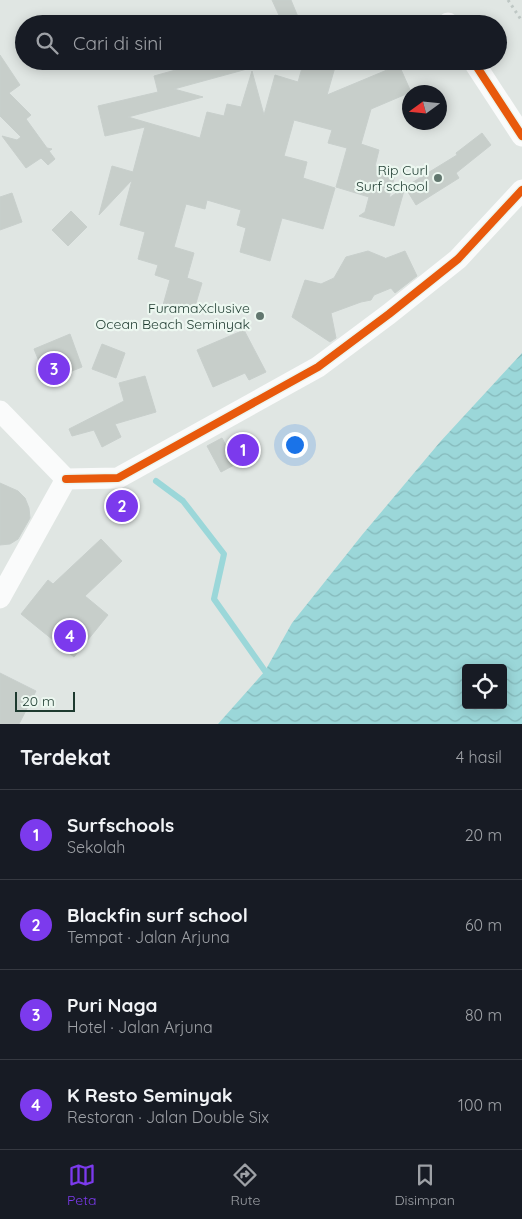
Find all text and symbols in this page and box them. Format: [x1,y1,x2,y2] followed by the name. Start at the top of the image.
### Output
[15,15,507,70] search box
[33,29,61,57] icon: search
[73,31,162,55] text: Cari di sini
[402,85,447,130] north arrow
[356,161,428,195] place label: Rip Curl Surf school
[432,172,444,184] marker: Rip Curl Surf school
[95,299,250,333] place label: FuramaXclusive Ocean Beach Seminyak
[254,310,266,322] marker: FuramaXclusive Ocean Beach Seminyak
[38,350,70,388] pin: 3
[227,431,259,469] pin: 1
[282,432,308,458] your location
[106,487,138,525] pin: 2
[54,617,86,655] pin: 4
[462,664,507,709] map controls
[462,664,507,709] button: locate
[15,689,75,712] scale bar
[22,692,55,710] text: 20 m
[20,744,111,770] text: Terdekat
[456,747,502,767] text: 4 hasil
[67,813,174,837] text: Surfschools
[33,825,39,845] text: 1
[465,825,502,845] text: 20 m
[67,837,125,857] text: Sekolah
[67,903,248,927] text: Blackfin surf school
[31,915,41,935] text: 2
[465,915,502,935] text: 60 m
[67,927,230,947] text: Tempat · Jalan Arjuna
[67,993,157,1017] text: Puri Naga
[32,1005,40,1025] text: 3
[465,1005,502,1025] text: 80 m
[67,1017,213,1037] text: Hotel · Jalan Arjuna
[67,1083,233,1107] text: K Resto Seminyak
[31,1095,41,1115] text: 4
[458,1095,502,1115] text: 100 m
[67,1107,269,1127] text: Restoran · Jalan Double Six
[67,1161,96,1209] tab: Peta
[231,1161,260,1209] tab: Rute
[394,1161,455,1209] tab: Disimpan

